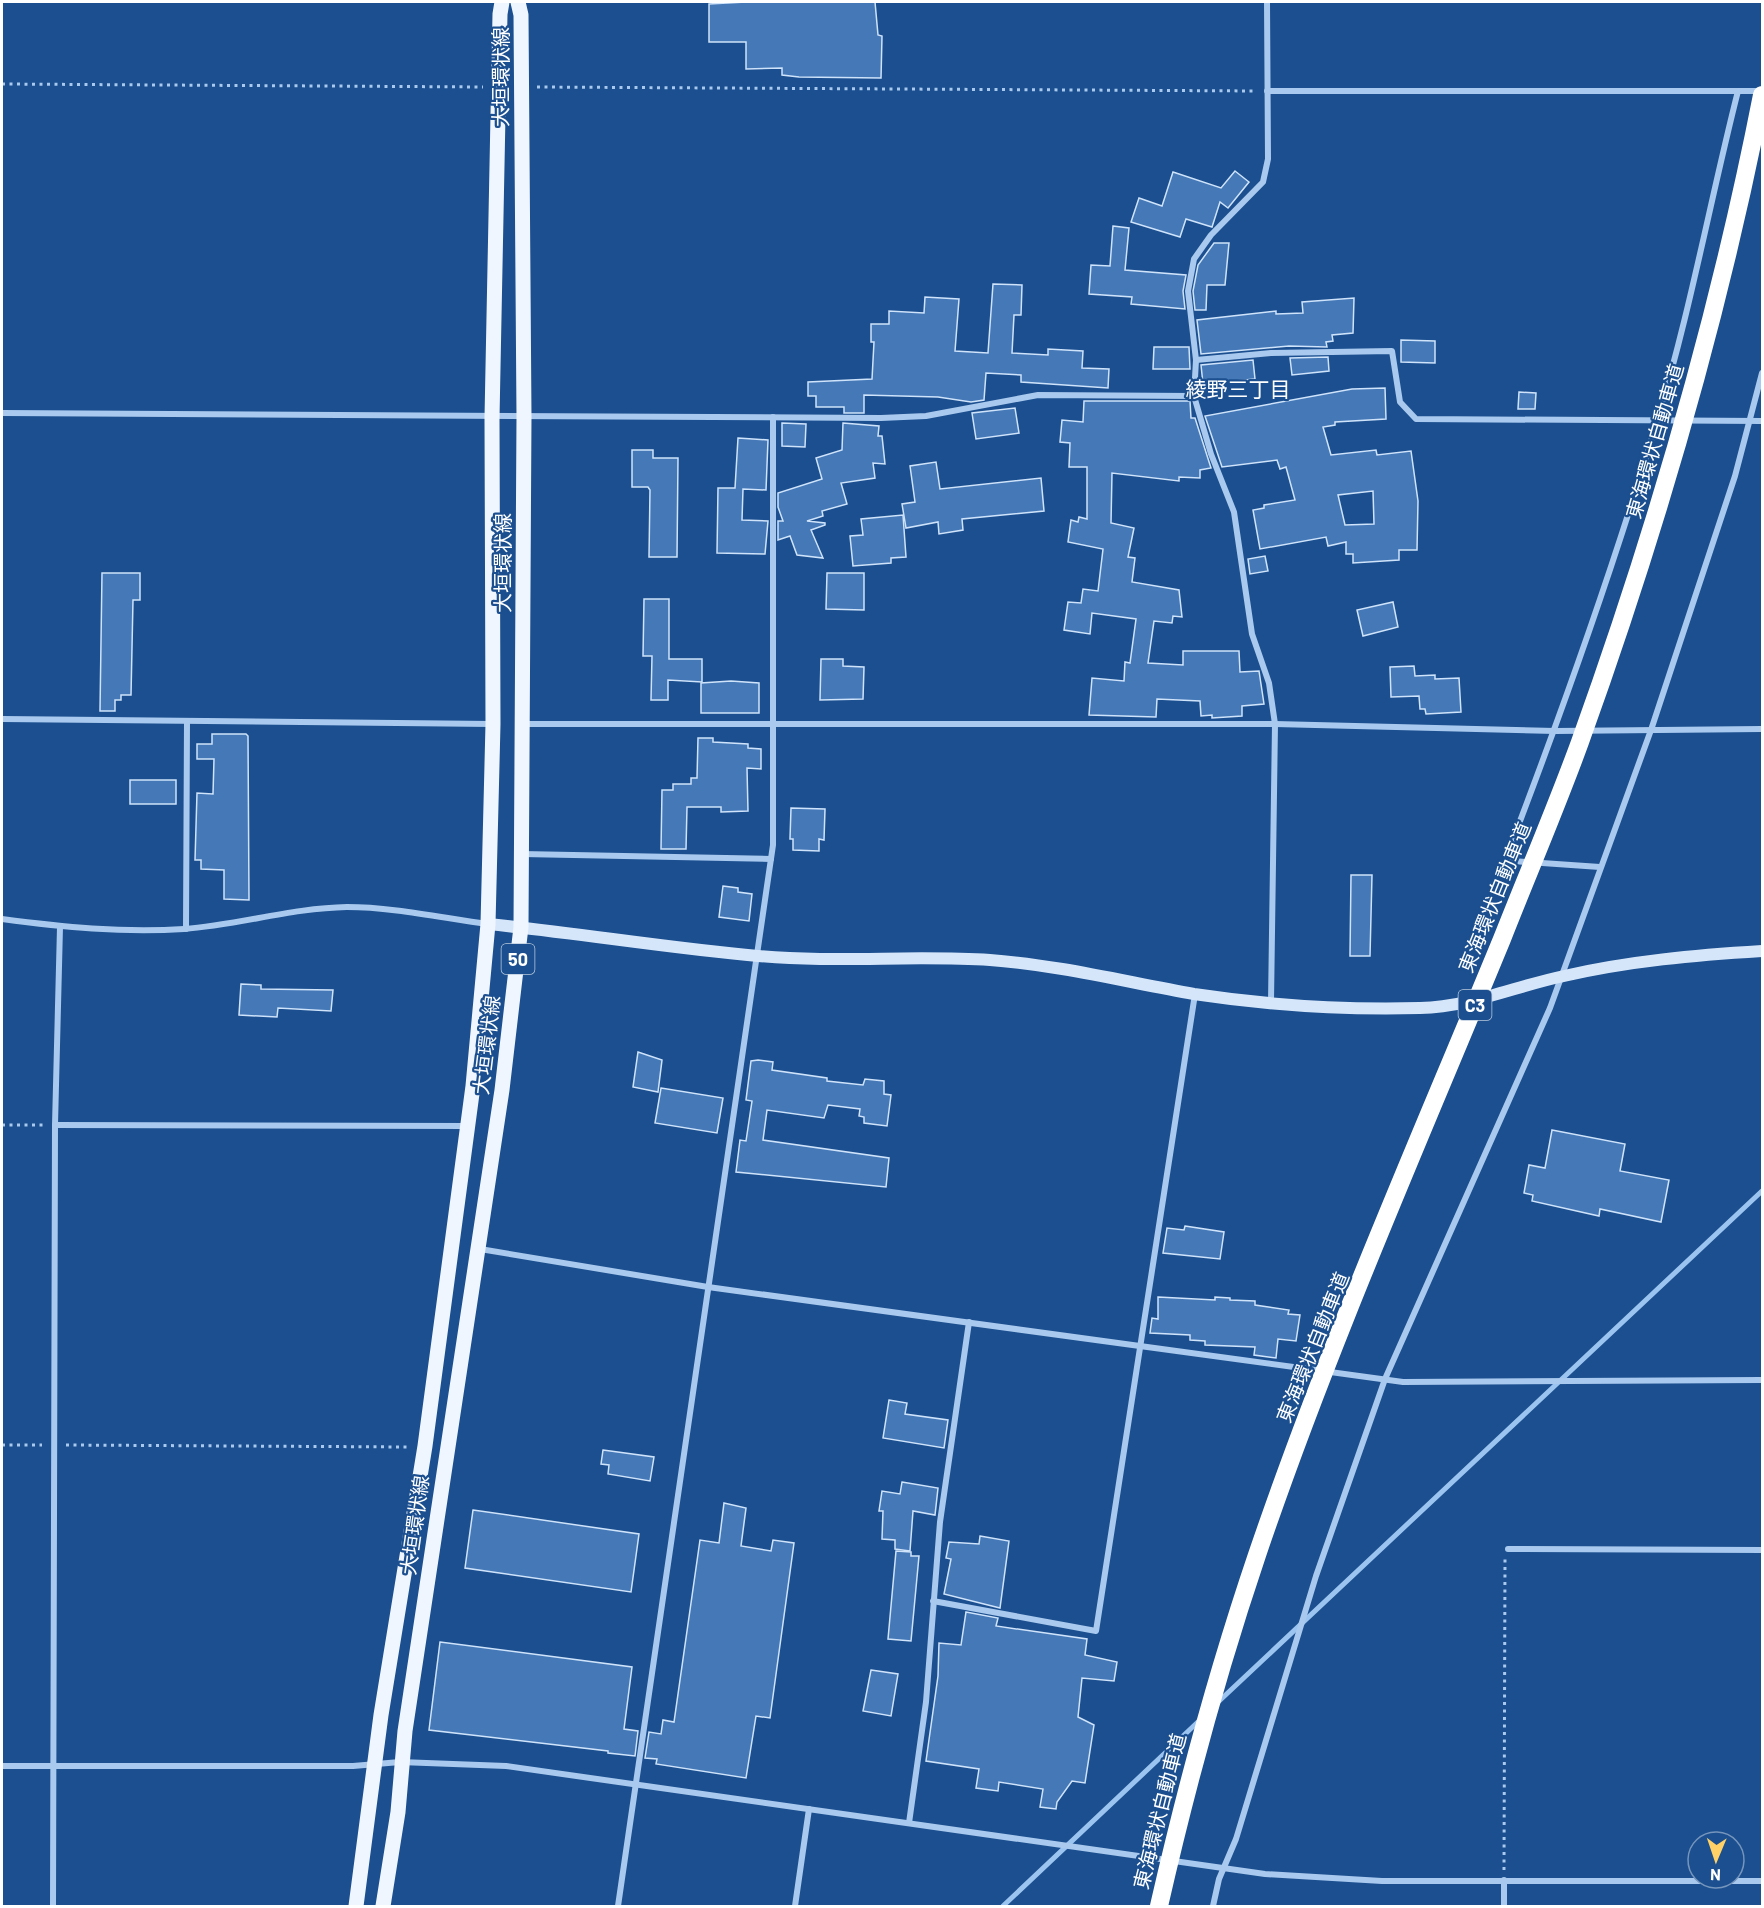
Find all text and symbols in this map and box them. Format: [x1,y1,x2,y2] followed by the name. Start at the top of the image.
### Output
[488,27,512,127] street label: 大垣環状線
[1620,361,1688,521] street label: 東海環状自動車道
[1186,376,1291,401] district label: 綾野三丁目
[490,513,514,613] street label: 大垣環状線
[1453,818,1535,976] street label: 東海環状自動車道
[502,944,534,974] road number: 50
[1458,990,1492,1020] road number: C3
[468,994,504,1096] street label: 大垣環状線
[1271,1268,1353,1426] street label: 東海環状自動車道
[395,1474,433,1576] street label: 大垣環状線
[1128,1730,1190,1892] street label: 東海環状自動車道
[1686,1830,1746,1890] north arrow
[1710,1866,1721,1885] text: N

